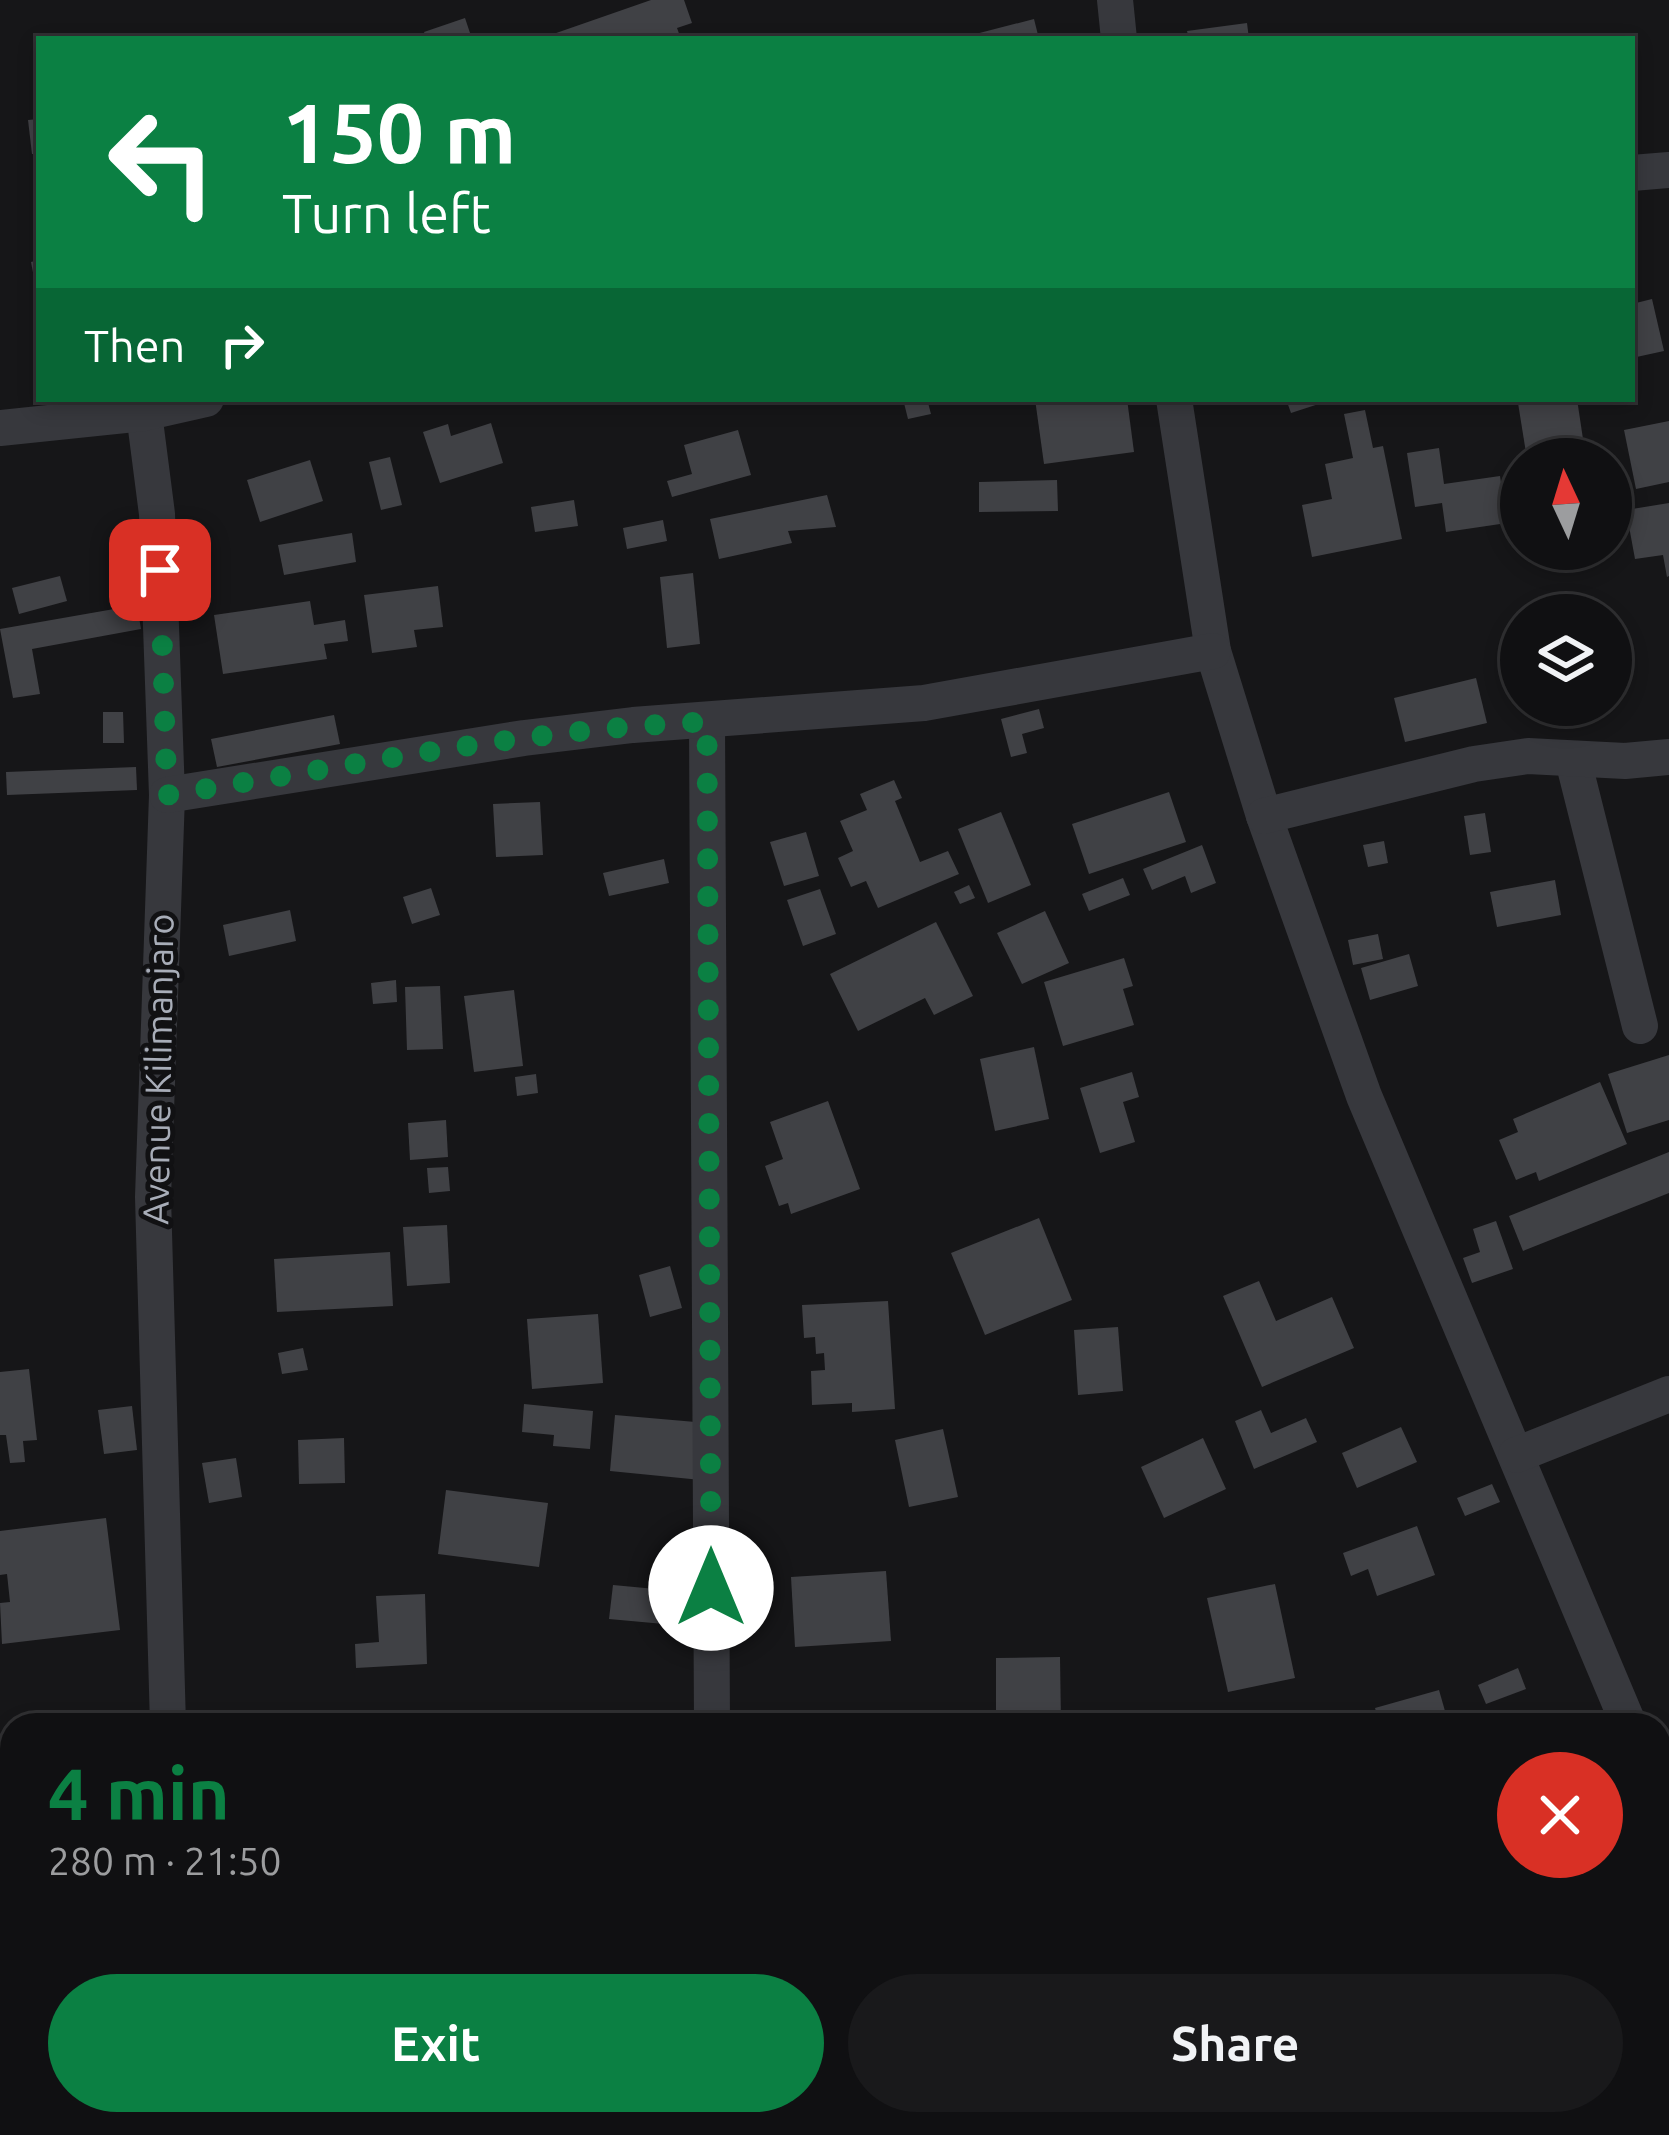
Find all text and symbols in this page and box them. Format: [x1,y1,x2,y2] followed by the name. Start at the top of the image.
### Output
[84,84,240,240] icon: left
[282,85,516,179] text: 150 m
[282,183,491,243] text: Turn left
[209,312,275,378] icon: right
[84,320,185,371] text: Then
[1500,438,1632,570] north arrow
[1500,438,1632,726] map controls
[109,519,211,621] pin
[127,537,193,603] icon: arrive
[1500,594,1632,726] button: layers
[134,913,181,1225] street label: Avenue Kilimanjaro
[648,1525,774,1651] position arrow
[1497,1752,1623,1878] button: close
[48,1753,230,1834] text: 4 min
[48,1839,282,1882] text: 280 m · 21:50
[48,1974,824,2112] button: Exit
[848,1974,1623,2112] button: Share

